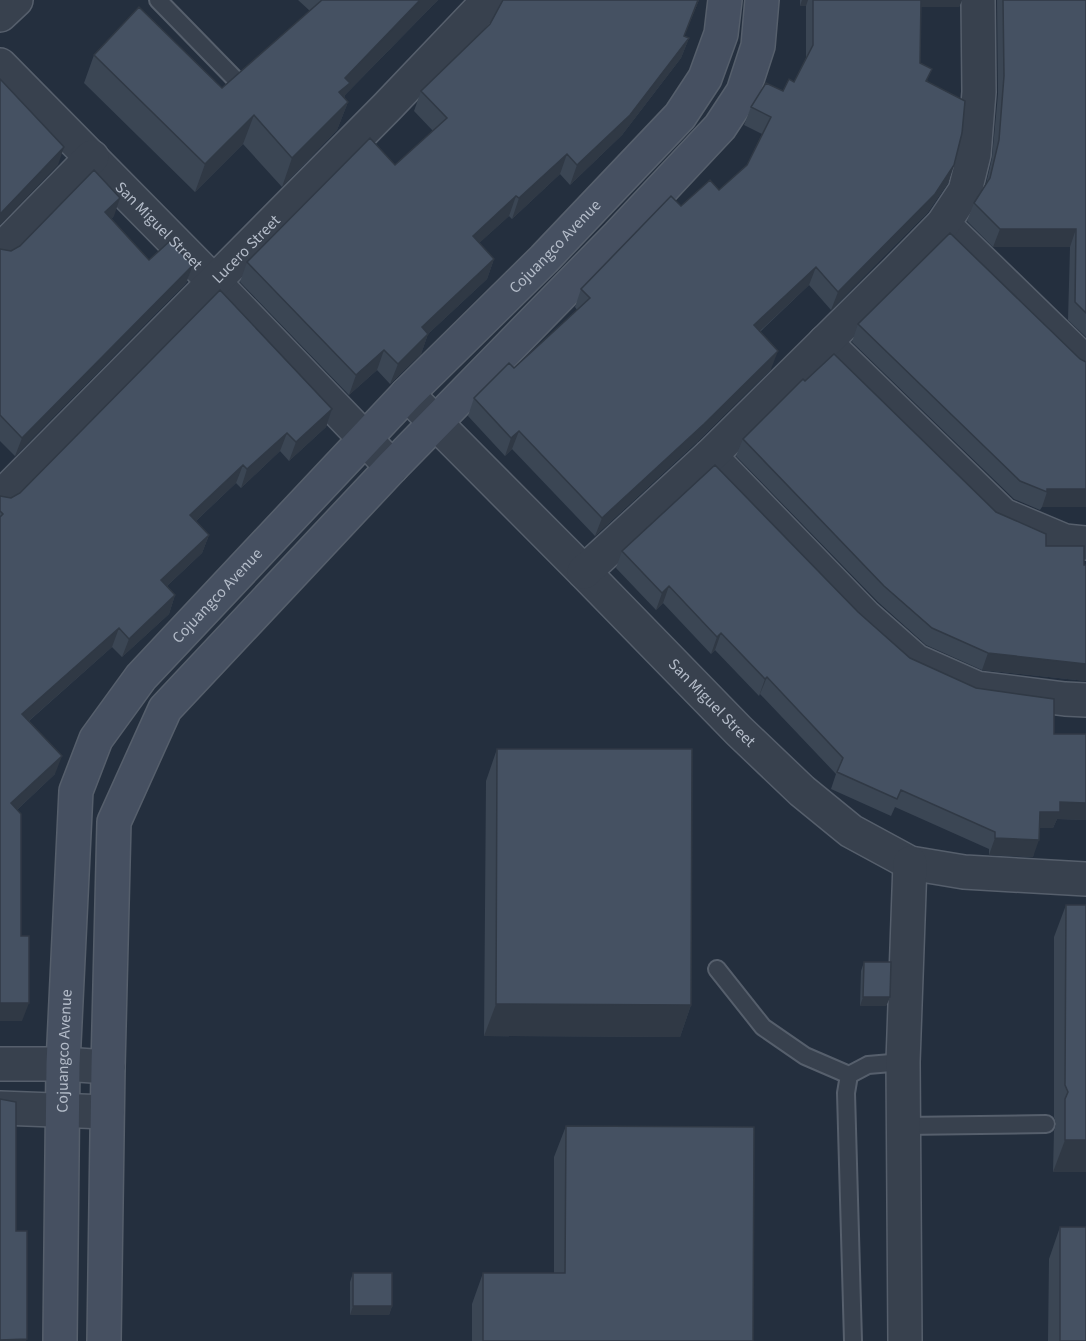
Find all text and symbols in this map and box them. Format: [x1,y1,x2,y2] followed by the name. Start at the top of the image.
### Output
[110,177,208,275] street label: San Miguel Street
[504,195,606,298] street label: Cojuangco Avenue
[207,210,286,288] street label: Lucero Street
[167,543,268,648] street label: Cojuangco Avenue
[663,654,761,753] street label: San Miguel Street
[51,989,78,1113] street label: Cojuangco Avenue

